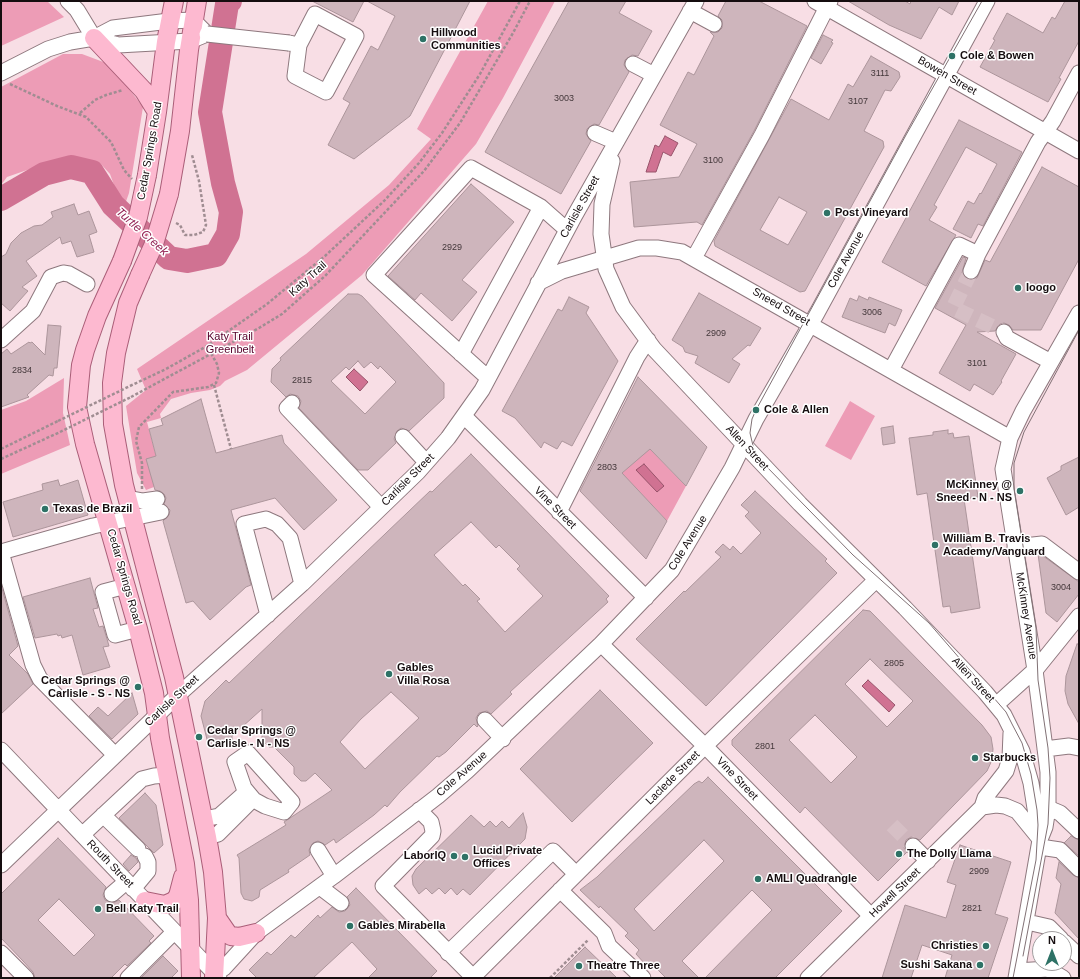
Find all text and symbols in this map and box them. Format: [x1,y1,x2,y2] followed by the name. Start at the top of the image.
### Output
[431,26,501,52] place label: Hillwood Communities
[418,34,428,44] marker: Hillwood Communities
[960,49,1034,63] place label: Cole & Bowen
[947,51,957,61] marker: Cole & Bowen
[915,54,979,98] street label: Bowen Street
[871,69,889,79] house number: 3111
[554,94,574,104] house number: 3003
[848,97,868,107] house number: 3107
[135,101,165,201] street label: Cedar Springs Road
[703,156,723,166] house number: 3100
[557,174,603,240] street label: Carlisle Street
[113,205,171,259] water label: Turtle Creek
[835,206,908,220] place label: Post Vineyard
[822,208,832,218] marker: Post Vineyard
[825,229,867,291] street label: Cole Avenue
[442,243,462,253] house number: 2929
[286,259,330,299] street label: Katy Trail
[1026,281,1056,295] place label: Ioogo
[1013,283,1023,293] marker: Ioogo
[750,285,812,329] street label: Sneed Street
[862,308,882,318] house number: 3006
[706,329,726,339] house number: 2909
[206,330,254,356] park label: Katy Trail Greenbelt
[967,359,987,369] house number: 3101
[12,366,32,376] house number: 2834
[292,376,312,386] house number: 2815
[764,403,829,417] place label: Cole & Allen
[751,405,761,415] marker: Cole & Allen
[723,423,771,473] street label: Allen Street
[379,451,437,509] street label: Carlisle Street
[597,463,617,473] house number: 2803
[936,478,1012,504] place label: McKinney @ Sneed - N - NS
[531,484,579,532] street label: Vine Street
[1015,486,1025,496] marker: McKinney @ Sneed - N - NS
[53,502,132,516] place label: Texas de Brazil
[40,504,50,514] marker: Texas de Brazil
[666,513,710,573] street label: Cole Avenue
[104,527,144,627] street label: Cedar Springs Road
[943,532,1045,558] place label: William B. Travis Academy/Vanguard
[930,540,940,550] marker: William B. Travis Academy/Vanguard
[1013,571,1039,661] street label: McKinney Avenue
[1051,583,1071,593] house number: 3004
[949,655,997,705] street label: Allen Street
[884,659,904,669] house number: 2805
[397,661,449,687] place label: Gables Villa Rosa
[384,669,394,679] marker: Gables Villa Rosa
[142,673,202,729] street label: Carlisle Street
[41,674,130,700] place label: Cedar Springs @ Carlisle - S - NS
[133,682,143,692] marker: Cedar Springs @ Carlisle - S - NS
[207,724,296,750] place label: Cedar Springs @ Carlisle - N - NS
[194,732,204,742] marker: Cedar Springs @ Carlisle - N - NS
[755,742,775,752] house number: 2801
[434,748,490,800] street label: Cole Avenue
[643,748,703,808] street label: Laclede Street
[983,751,1036,765] place label: Starbucks
[970,753,980,763] marker: Starbucks
[713,755,761,803] street label: Vine Street
[84,837,136,891] street label: Routh Street
[473,844,542,870] place label: Lucid Private Offices
[907,847,991,861] place label: The Dolly Llama
[404,849,446,863] place label: LaborIQ
[894,849,904,859] marker: The Dolly Llama
[449,851,459,861] marker: LaborIQ
[460,852,470,862] marker: Lucid Private Offices
[867,866,923,920] street label: Howell Street
[969,867,989,877] house number: 2909
[766,872,857,886] place label: AMLI Quadrangle
[753,874,763,884] marker: AMLI Quadrangle
[106,902,179,916] place label: Bell Katy Trail
[93,904,103,914] marker: Bell Katy Trail
[962,904,982,914] house number: 2821
[358,919,445,933] place label: Gables Mirabella
[345,921,355,931] marker: Gables Mirabella
[1032,931,1072,971] north arrow
[1048,934,1056,946] text: N
[931,939,978,953] place label: Christies
[981,941,991,951] marker: Christies
[900,958,972,972] place label: Sushi Sakana
[587,959,660,973] place label: Theatre Three
[975,960,985,970] marker: Sushi Sakana
[574,961,584,971] marker: Theatre Three

